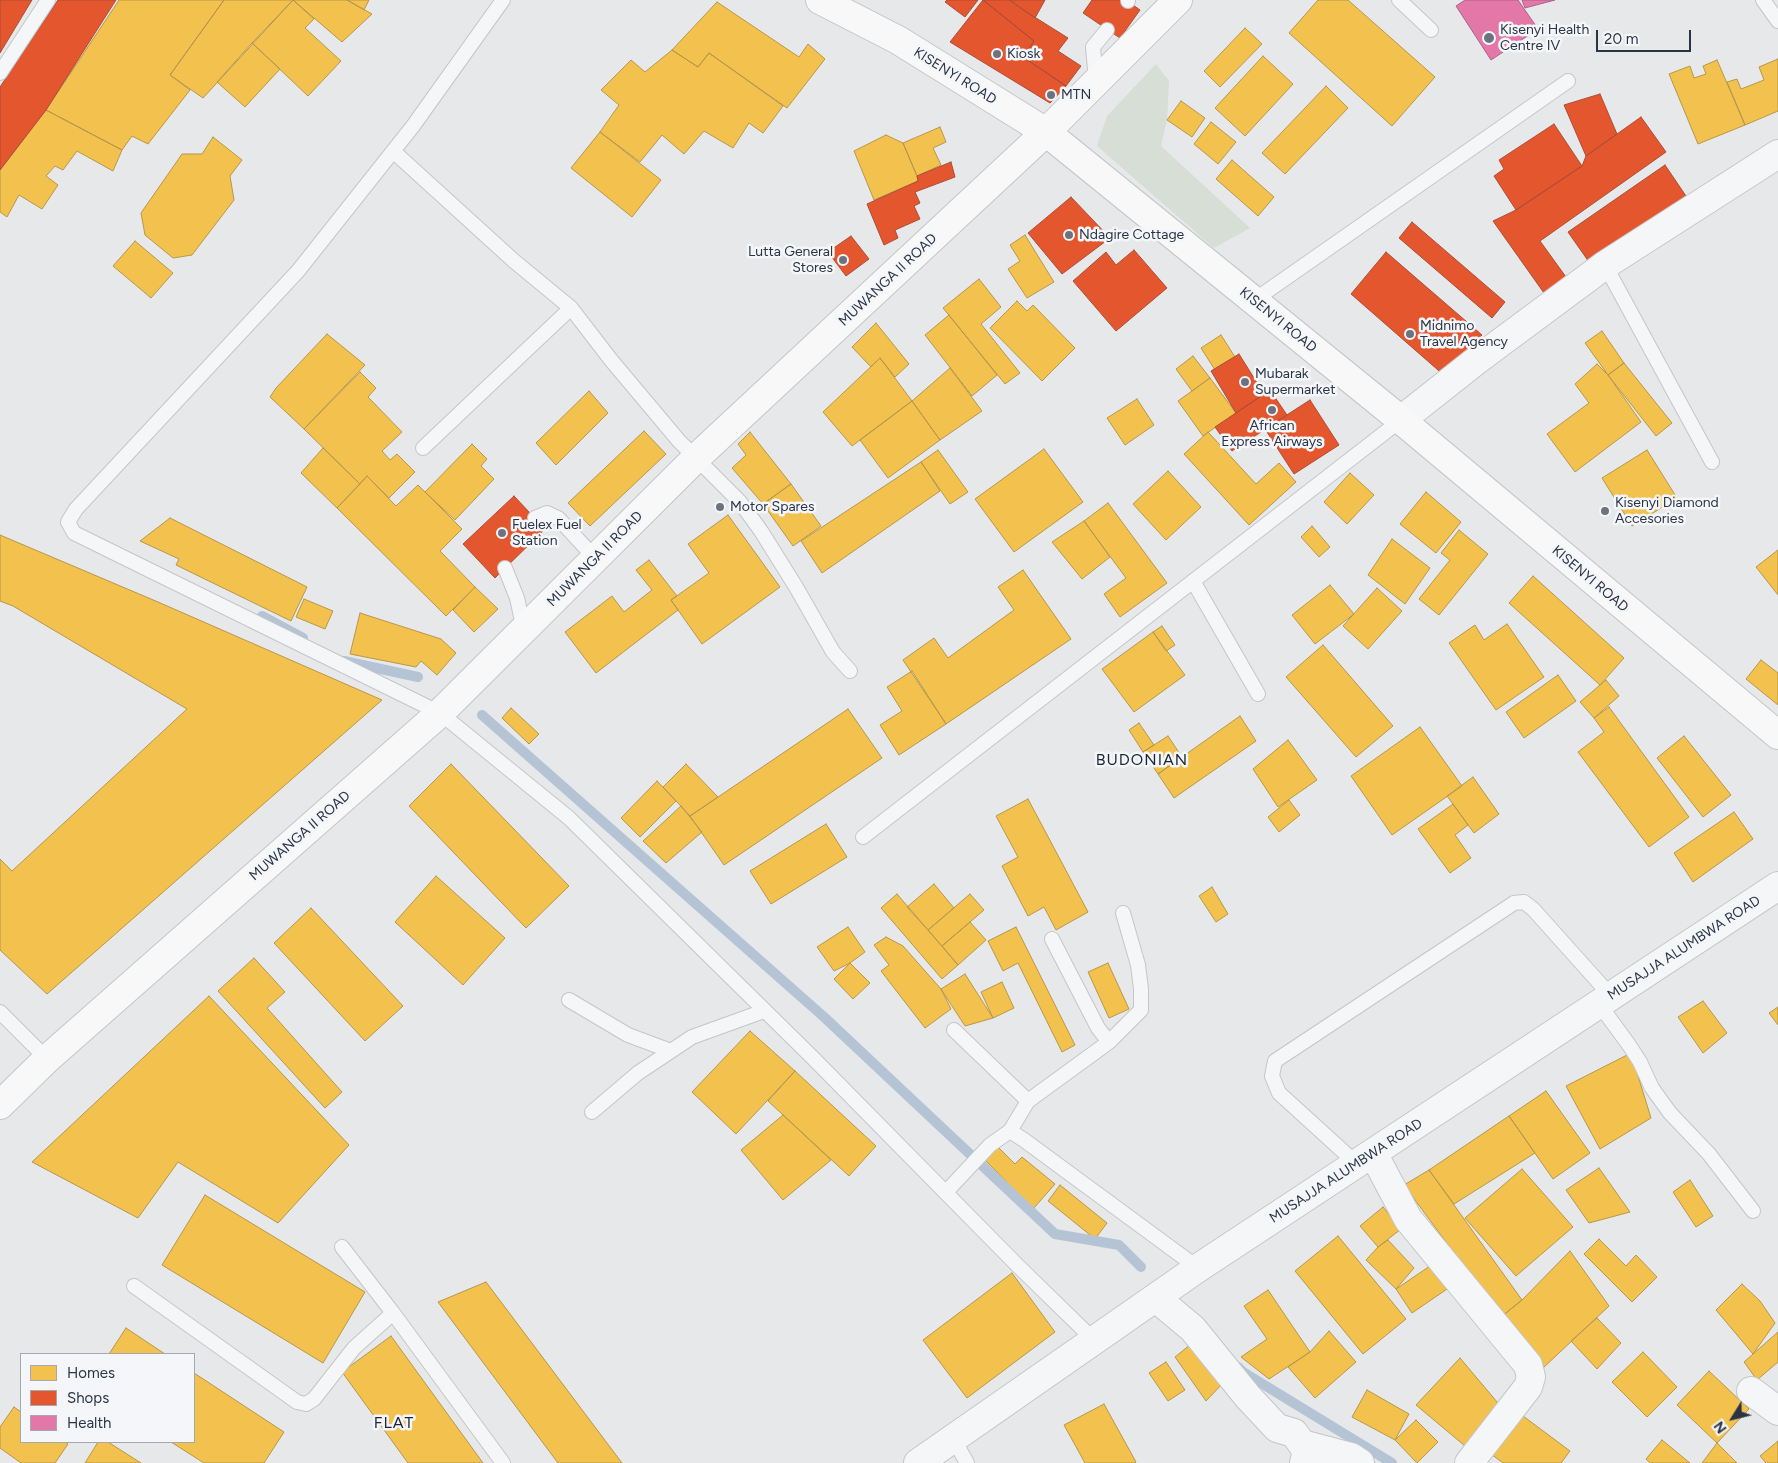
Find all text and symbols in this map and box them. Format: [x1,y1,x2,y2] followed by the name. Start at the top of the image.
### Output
[1598,20,1693,52] scale bar
[1500,22,1589,54] place label: Kisenyi Health Centre IV
[1604,30,1638,48] text: 20 m
[1482,31,1496,45] marker: Kisenyi Health Centre IV
[910,44,1000,108] street label: KISENYI ROAD
[1007,46,1040,62] place label: Kiosk
[991,48,1003,60] marker: Kiosk
[1061,87,1091,103] place label: MTN
[1045,89,1057,101] marker: MTN
[1079,227,1184,243] place label: Ndagire Cottage
[1063,229,1075,241] marker: Ndagire Cottage
[835,230,941,330] street label: MUWANGA II ROAD
[748,244,833,276] place label: Lutta General Stores
[837,254,849,266] marker: Lutta General Stores
[1236,284,1320,356] street label: KISENYI ROAD
[1420,318,1508,351] place label: Midnimo Travel Agency
[1404,328,1416,340] marker: Midnimo Travel Agency
[1255,366,1335,398] place label: Mubarak Supermarket
[1239,376,1251,388] marker: Mubarak Supermarket
[1266,404,1278,416] marker: African Express Airways
[1221,418,1323,451] place label: African Express Airways
[1615,495,1719,528] place label: Kisenyi Diamond Accesories
[730,499,814,515] place label: Motor Spares
[714,501,726,513] marker: Motor Spares
[1599,505,1611,517] marker: Kisenyi Diamond Accesories
[544,508,646,610] street label: MUWANGA II ROAD
[512,517,582,550] place label: Fuelex Fuel Station
[496,527,508,539] marker: Fuelex Fuel Station
[1548,542,1632,616] street label: KISENYI ROAD
[1095,750,1189,770] district label: BUDONIAN
[246,788,354,884] street label: MUWANGA II ROAD
[1604,892,1764,1004] street label: MUSAJJA ALUMBWA ROAD
[1266,1115,1426,1227] street label: MUSAJJA ALUMBWA ROAD
[20,1353,195,1443] legend
[67,1364,115,1382] text: Homes
[67,1389,109,1407] text: Shops
[1708,1393,1758,1443] north arrow
[373,1413,415,1433] district label: FLAT
[67,1414,111,1432] text: Health
[1710,1418,1731,1436] text: N

